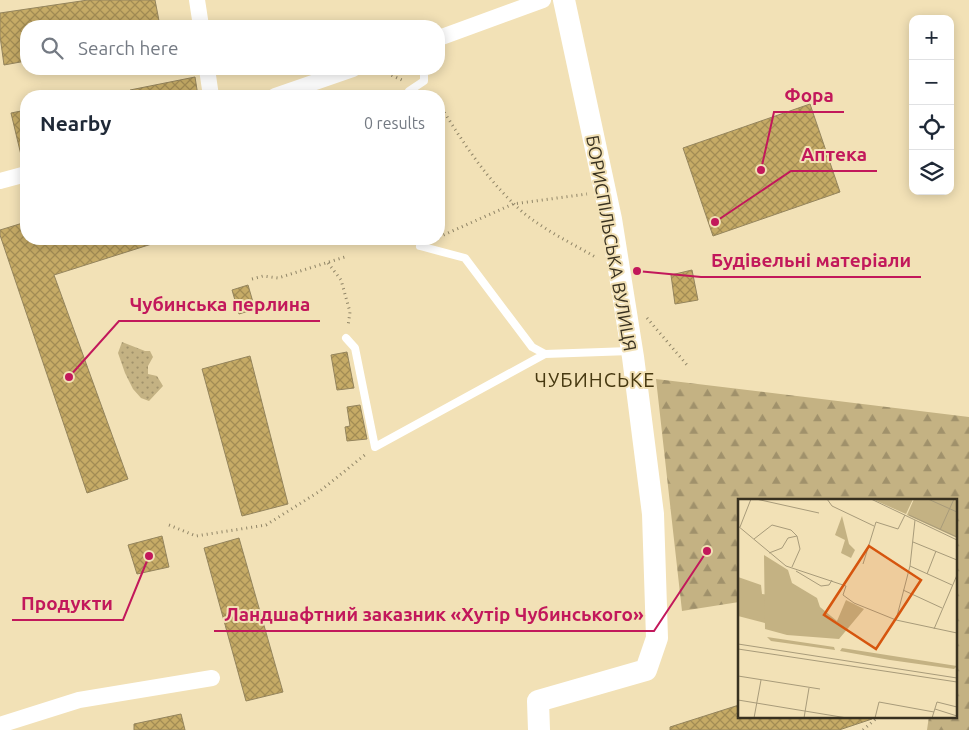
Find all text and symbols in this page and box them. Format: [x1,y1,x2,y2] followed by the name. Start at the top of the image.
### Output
[909,15,954,195] map controls
[909,15,954,60] button: +
[20,20,445,75] search box
[38,34,66,62] icon: search
[78,37,178,59] text: Search here
[909,60,954,105] button: −
[774,78,844,112] callout: Фора
[784,84,834,106] text: Фора
[909,105,954,150] button: locate
[40,111,111,135] text: Nearby
[364,114,425,132] text: 0 results
[583,133,641,353] street label: БОРИСПІЛЬСЬКА ВУЛИЦЯ
[791,137,877,171] callout: Аптека
[801,143,867,165] text: Аптека
[909,150,954,195] button: layers
[701,243,921,277] callout: Будівельні матеріали
[711,249,911,271] text: Будівельні матеріали
[119,287,320,321] callout: Чубинська перлина
[130,293,310,315] text: Чубинська перлина
[535,368,655,391] district label: ЧУБИНСЬКЕ
[738,499,956,718] inset map
[12,586,123,620] callout: Продукти
[21,592,113,614] text: Продукти
[214,597,654,631] callout: Ландшафтний заказник «Хутір Чубинського»
[224,603,644,625] text: Ландшафтний заказник «Хутір Чубинського»

